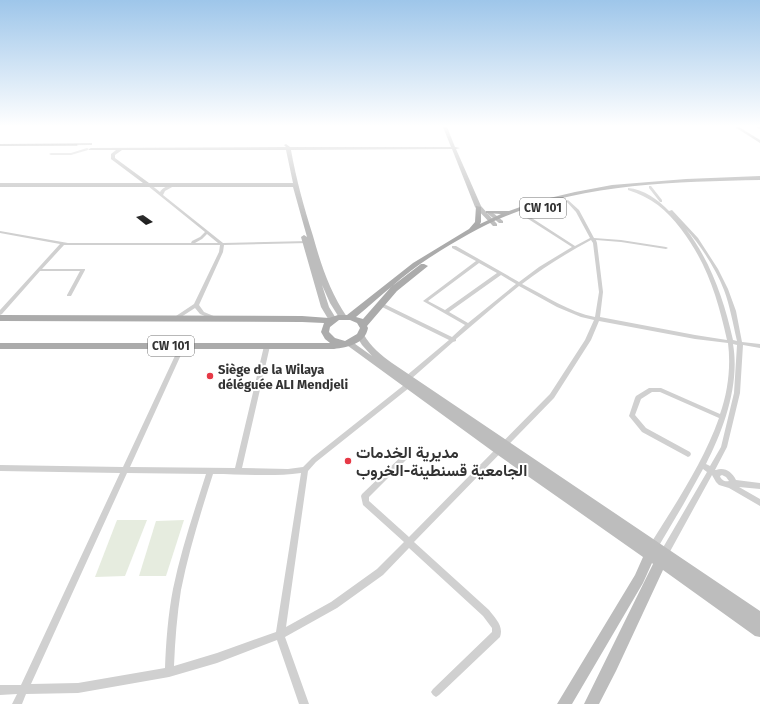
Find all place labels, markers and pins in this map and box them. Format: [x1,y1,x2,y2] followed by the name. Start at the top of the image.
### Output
[218,362,348,392] place label: Siège de la Wilaya déléguée ALI Mendjeli
[205,371,215,381] marker: Siège de la Wilaya déléguée ALI Mendjeli
[356,443,527,481] place label: مديرية الخدمات الجامعية قسنطينة-الخروب
[343,456,353,466] marker: مديرية الخدمات الجامعية قسنطينة-الخروب

